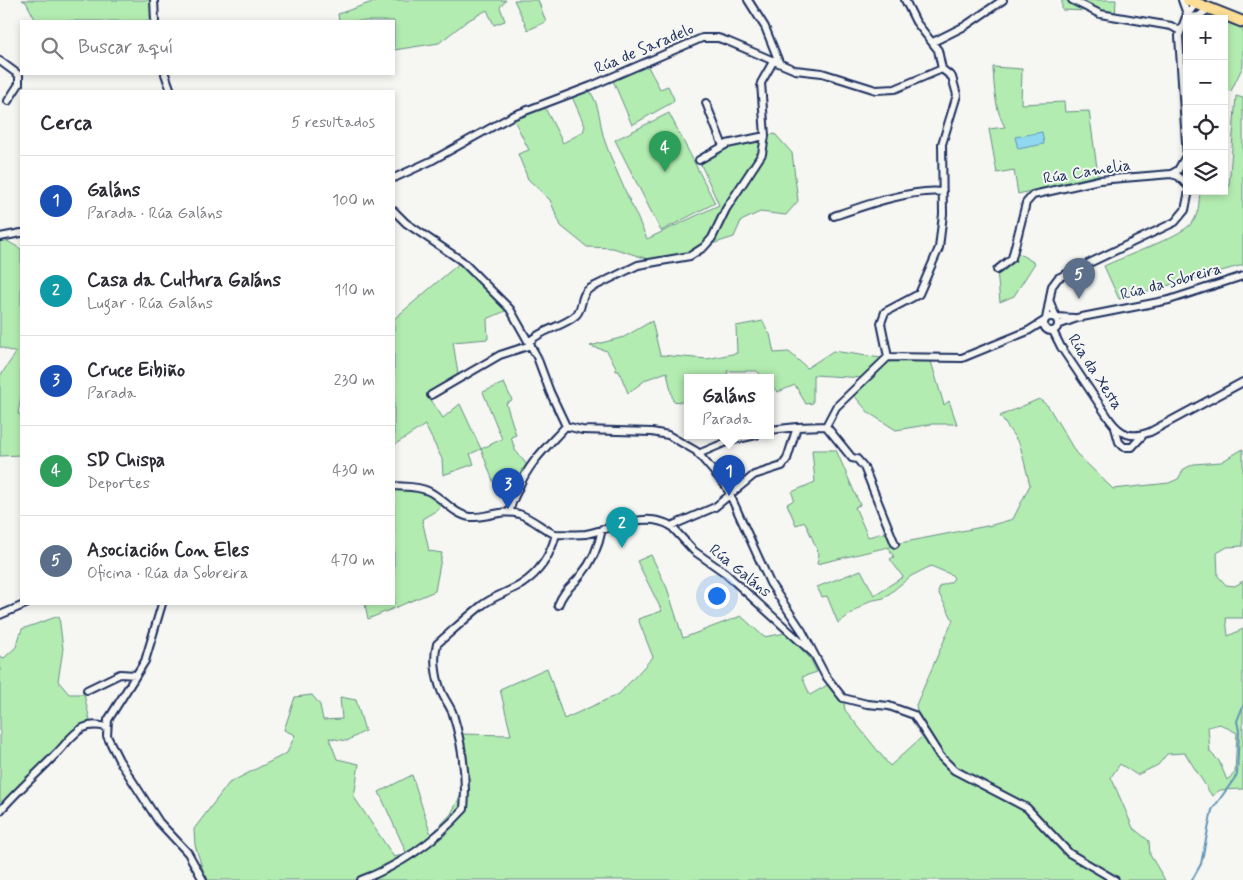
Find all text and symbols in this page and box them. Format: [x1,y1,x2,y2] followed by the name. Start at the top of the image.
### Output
[1183,15,1228,195] map controls
[1183,15,1228,60] button: +
[591,19,697,79] street label: Rúa de Saradelo
[20,20,395,75] search box
[38,34,66,62] icon: search
[78,35,173,60] text: Buscar aquí
[1183,60,1228,105] button: −
[1183,105,1228,150] button: locate
[40,109,93,137] text: Cerca
[291,112,375,133] text: 5 resultados
[649,131,681,172] pin: 4
[1183,150,1228,195] button: layers
[1042,155,1132,189] street label: Rúa Camelia
[87,178,140,203] text: Galáns
[52,190,60,211] text: 1
[332,190,375,211] text: 100 m
[87,203,223,224] text: Parada · Rúa Galáns
[1063,258,1095,299] pin: 5
[1118,258,1224,306] street label: Rúa da Sobreira
[87,268,281,293] text: Casa da Cultura Galáns
[52,280,60,301] text: 2
[334,280,375,301] text: 110 m
[87,293,213,314] text: Lugar · Rúa Galáns
[1063,330,1127,414] street label: Rúa da Xesta
[87,358,185,383] text: Cruce Eibiño
[52,370,60,391] text: 3
[334,370,375,391] text: 230 m
[684,374,774,439] popup
[87,383,136,404] text: Parada
[702,384,756,409] text: Galáns
[702,409,752,430] text: Parada
[87,448,165,473] text: SD Chispa
[713,455,745,496] pin: 1
[51,460,61,481] text: 4
[332,460,375,481] text: 430 m
[492,468,524,509] pin: 3
[87,473,150,494] text: Deportes
[606,507,638,548] pin: 2
[87,538,249,563] text: Asociación Con Eles
[705,539,775,603] street label: Rúa Galáns
[51,550,61,571] text: 5
[331,550,375,571] text: 470 m
[87,563,248,584] text: Oficina · Rúa da Sobreira
[704,583,730,609] your location

